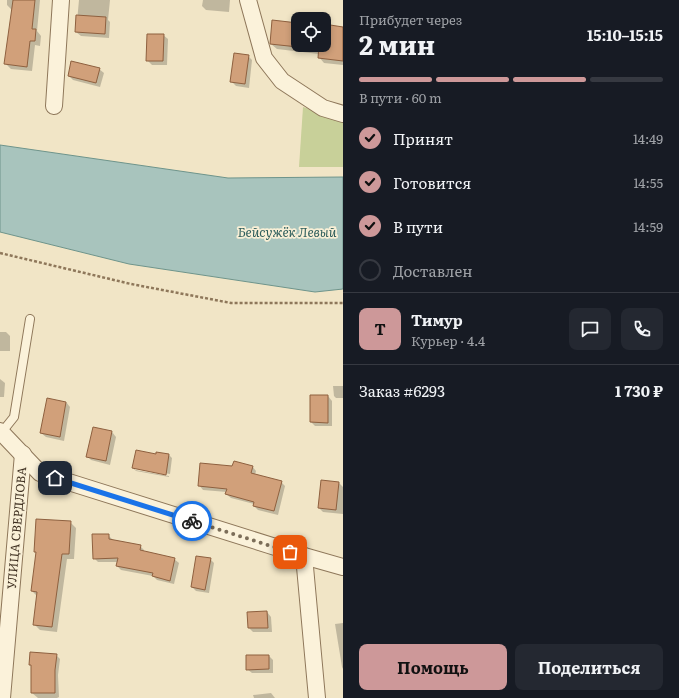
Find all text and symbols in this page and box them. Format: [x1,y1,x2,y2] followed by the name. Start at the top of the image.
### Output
[359,10,462,29] text: Прибудет через
[291,12,331,52] map controls
[291,12,331,52] button: locate
[587,23,663,46] text: 15:10–15:15
[359,24,435,63] text: 2 мин
[359,88,442,107] text: В пути · 60 m
[359,127,381,149] icon: check
[393,127,453,150] text: Принят
[633,129,663,148] text: 14:49
[359,171,381,193] icon: check
[393,171,471,194] text: Готовится
[634,173,663,192] text: 14:55
[359,215,381,237] icon: check
[393,215,443,238] text: В пути
[633,217,663,236] text: 14:59
[238,222,337,241] water label: Бейсужёк Левый
[393,259,472,282] text: Доставлен
[411,308,463,331] text: Тимур
[569,308,611,350] button: chat
[621,308,663,350] button: phone
[374,317,386,340] text: Т
[411,331,485,350] text: Курьер · 4.4
[359,379,445,402] text: Заказ #6293
[615,379,663,402] text: 1 730 ₽
[38,461,72,495] pin
[2,466,30,590] street label: УЛИЦА СВЕРДЛОВА
[44,467,66,489] icon: home
[172,501,212,541] courier
[181,510,203,532] icon: bike
[273,535,307,569] pin
[279,541,301,563] icon: bag
[359,644,507,690] button: Помощь
[515,644,663,690] button: Поделиться

